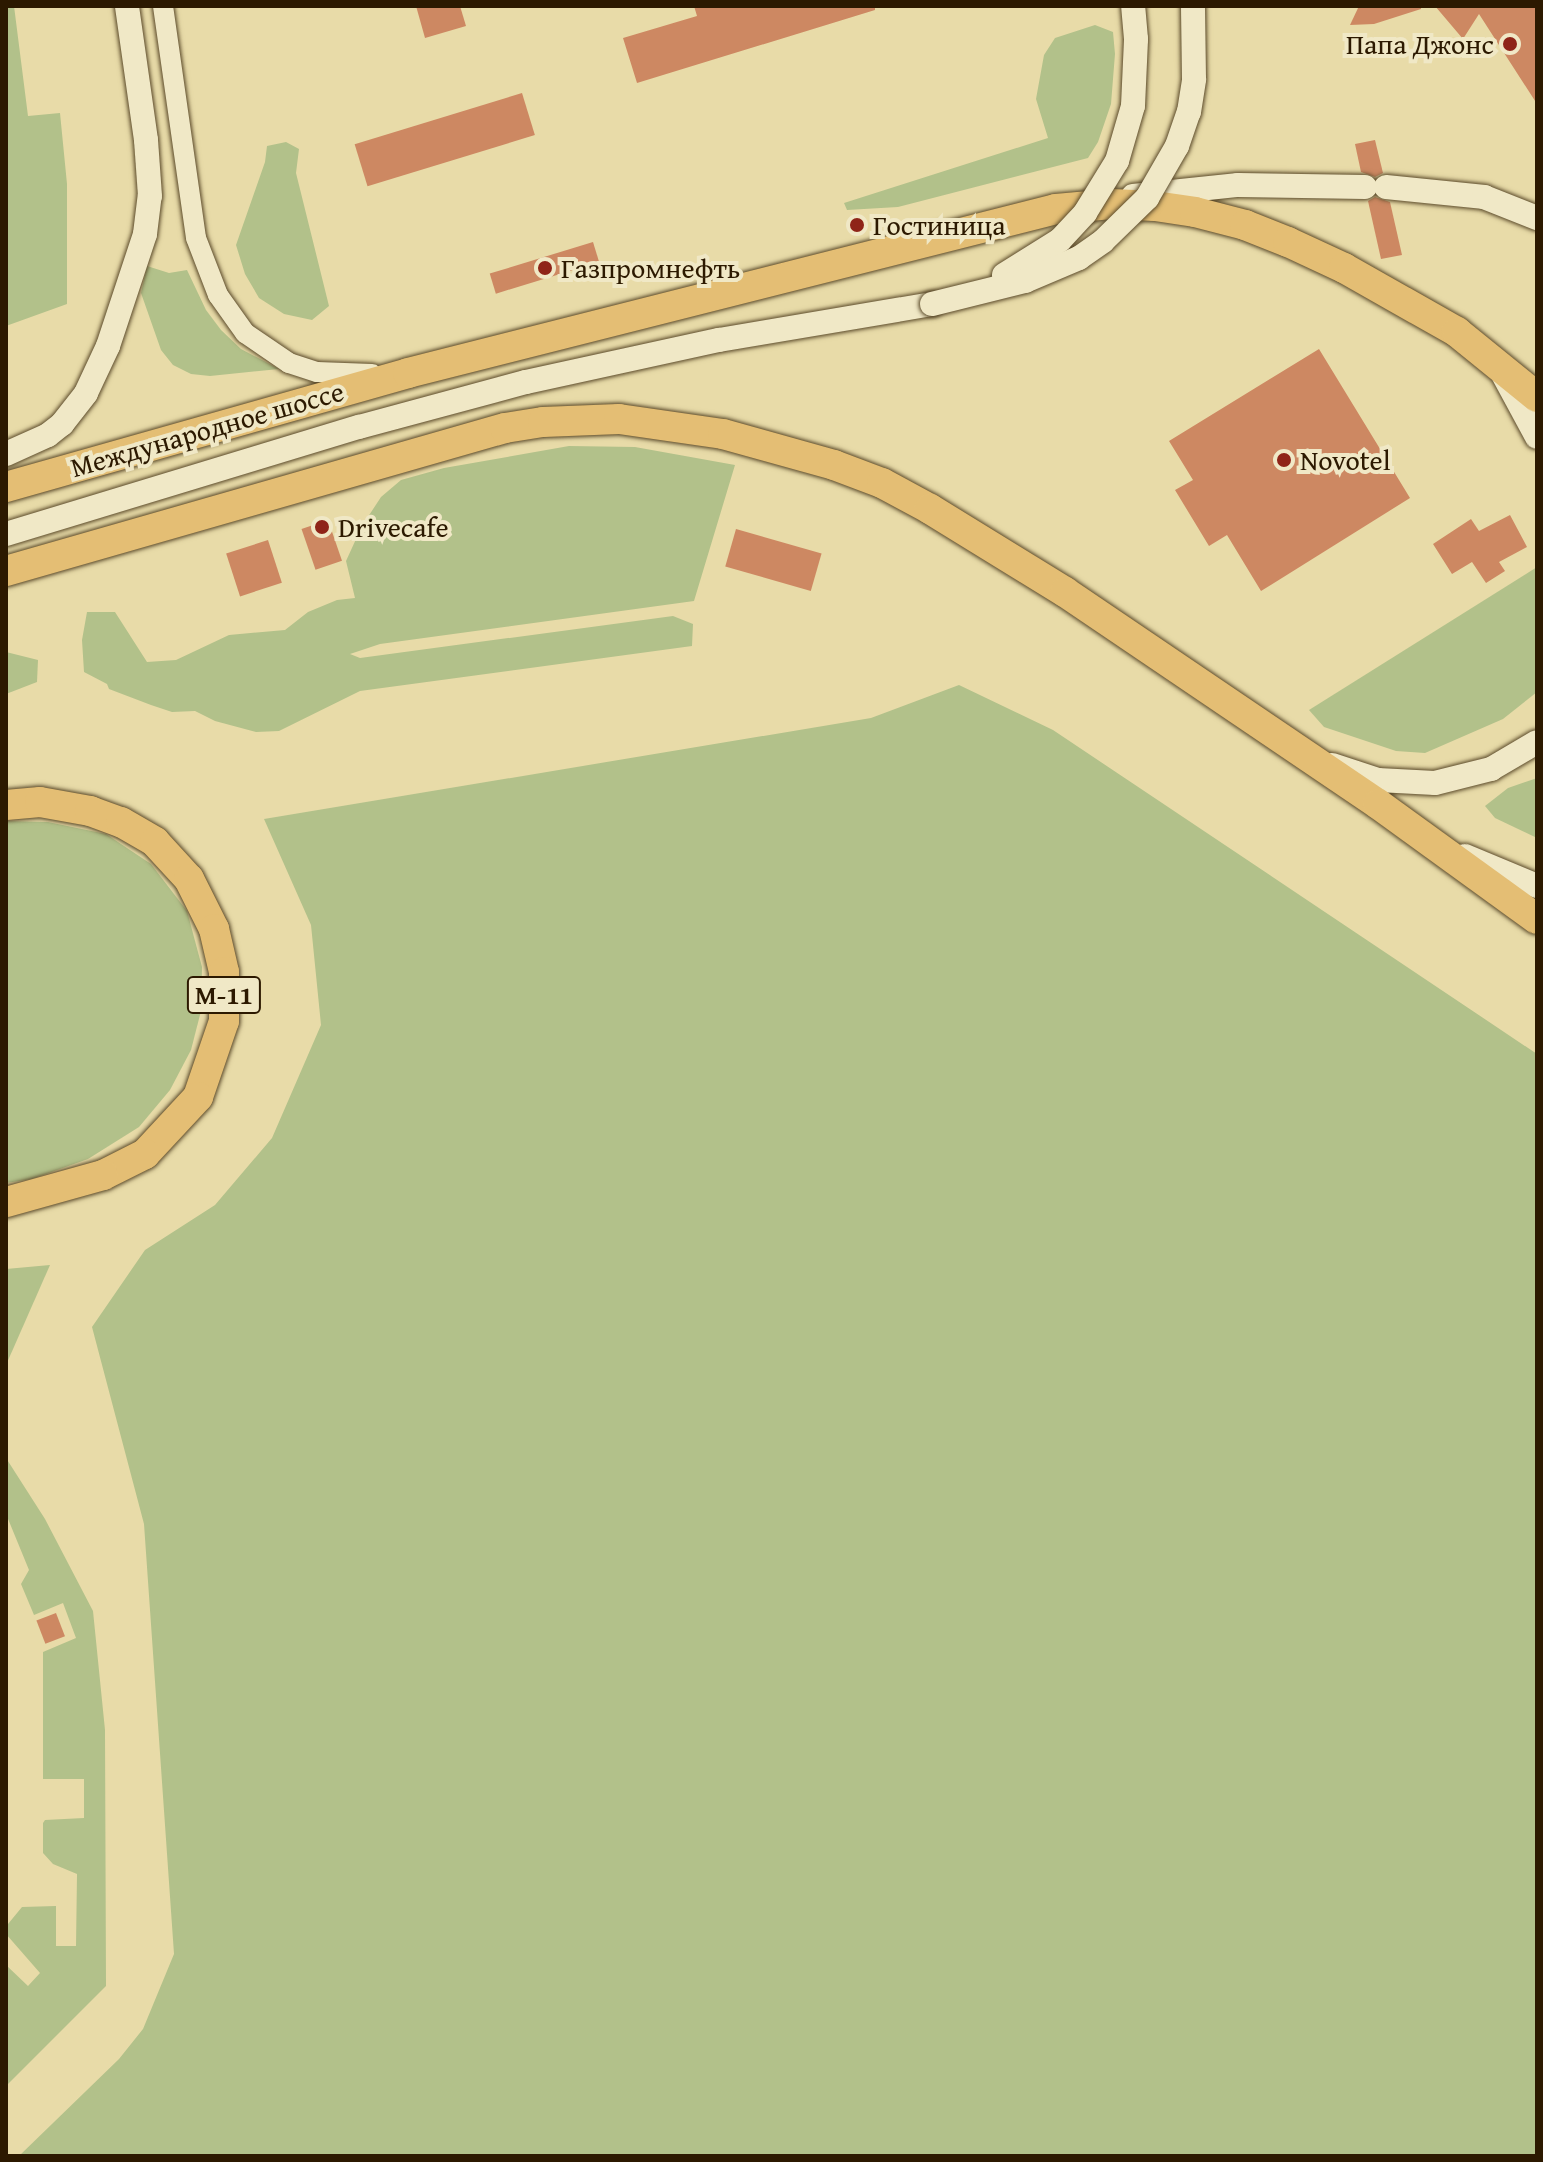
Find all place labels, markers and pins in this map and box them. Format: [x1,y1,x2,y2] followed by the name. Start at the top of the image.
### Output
[1346,27,1494,61] place label: Папа Джонс
[1501,35,1519,53] marker: Папа Джонс
[873,208,1006,242] place label: Гостиница
[848,216,866,234] marker: Гостиница
[561,251,740,285] place label: Газпромнефть
[536,259,554,277] marker: Газпромнефть
[1300,443,1391,477] place label: Novotel
[1275,451,1293,469] marker: Novotel
[338,510,449,544] place label: Drivecafe
[313,518,331,536] marker: Drivecafe

